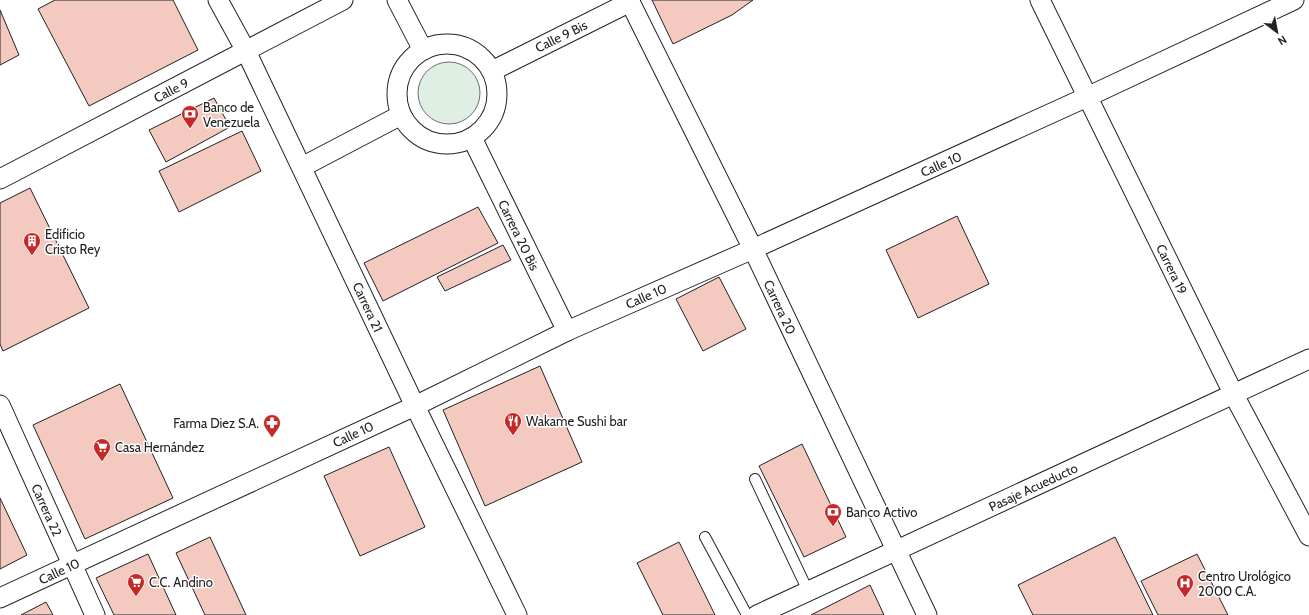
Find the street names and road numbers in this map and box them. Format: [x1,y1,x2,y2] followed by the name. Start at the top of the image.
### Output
[532,16,590,55] street label: Calle 9 Bis
[151,74,191,106] street label: Calle 9
[918,148,964,180] street label: Calle 10
[495,197,543,274] street label: Carrera 20 Bis
[1153,241,1191,297] street label: Carrera 19
[760,277,800,337] street label: Carrera 20
[350,280,386,334] street label: Carrera 21
[623,280,669,312] street label: Calle 10
[330,418,376,450] street label: Calle 10
[986,459,1080,515] street label: Pasaje Acueducto
[28,481,66,539] street label: Carrera 22
[36,555,82,587] street label: Calle 10

